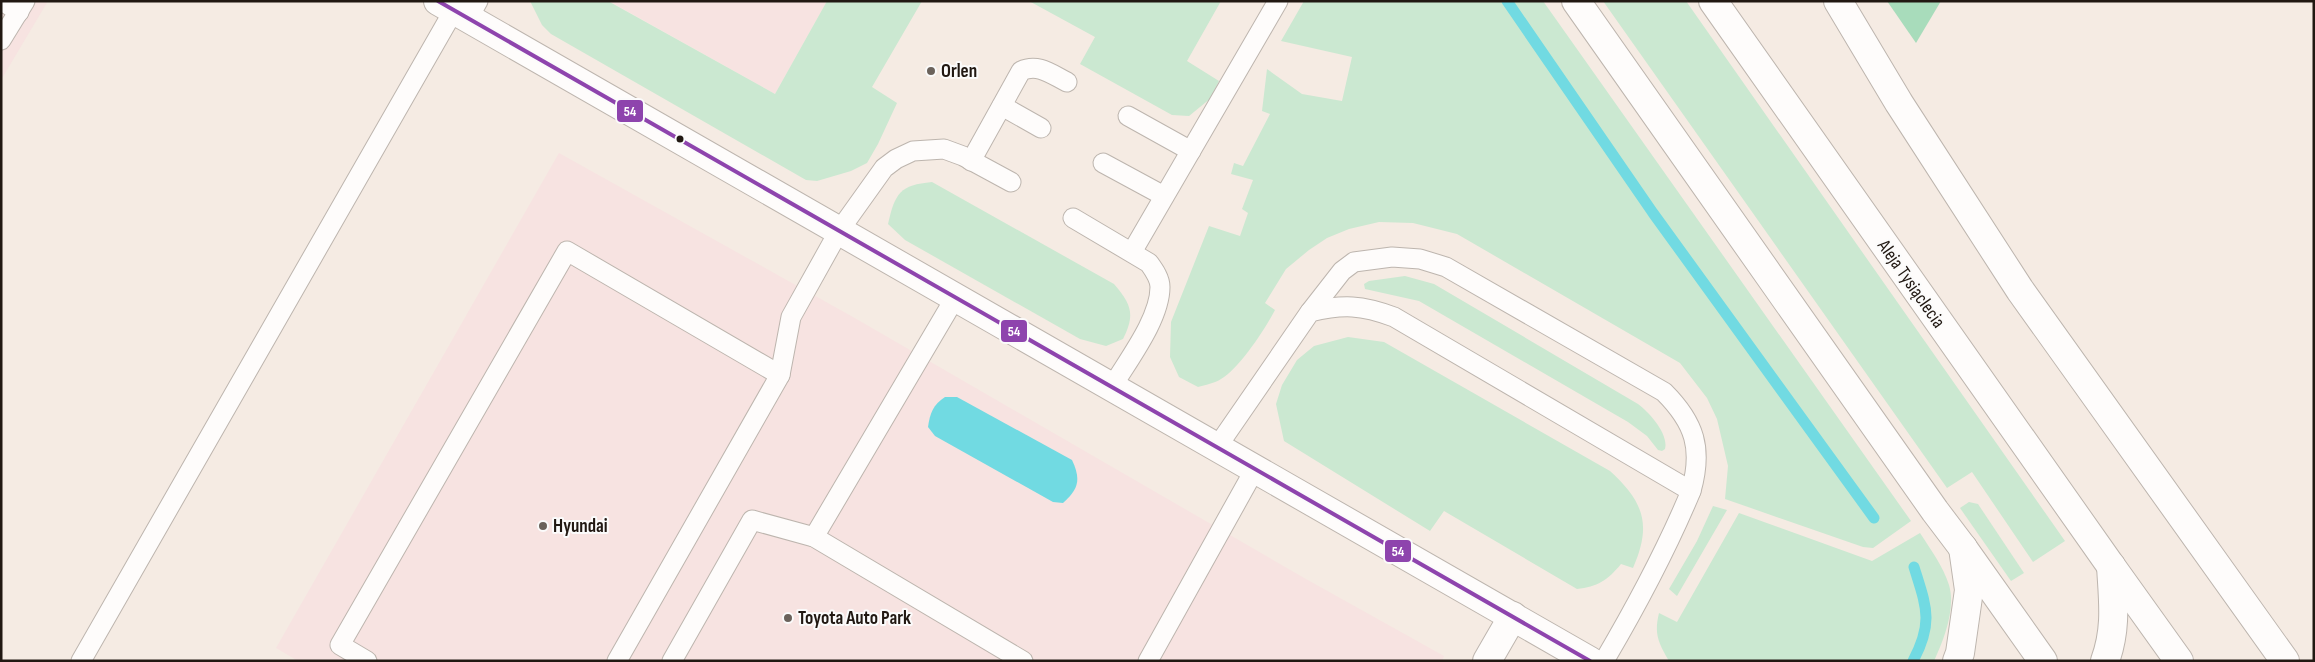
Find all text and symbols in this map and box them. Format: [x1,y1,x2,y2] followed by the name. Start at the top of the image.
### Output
[941,60,977,83] place label: Orlen
[925,65,937,77] marker: Orlen
[616,99,644,123] line badge: 54
[624,103,637,120] text: 54
[675,134,685,144] unlabelled marker
[1872,235,1950,333] street label: Aleja Tysiąclecia
[1000,319,1028,343] line badge: 54
[1008,323,1021,340] text: 54
[553,515,608,538] place label: Hyundai
[537,520,549,532] marker: Hyundai
[1384,539,1412,563] line badge: 54
[1392,543,1405,560] text: 54
[798,607,911,630] place label: Toyota Auto Park
[782,612,794,624] marker: Toyota Auto Park

